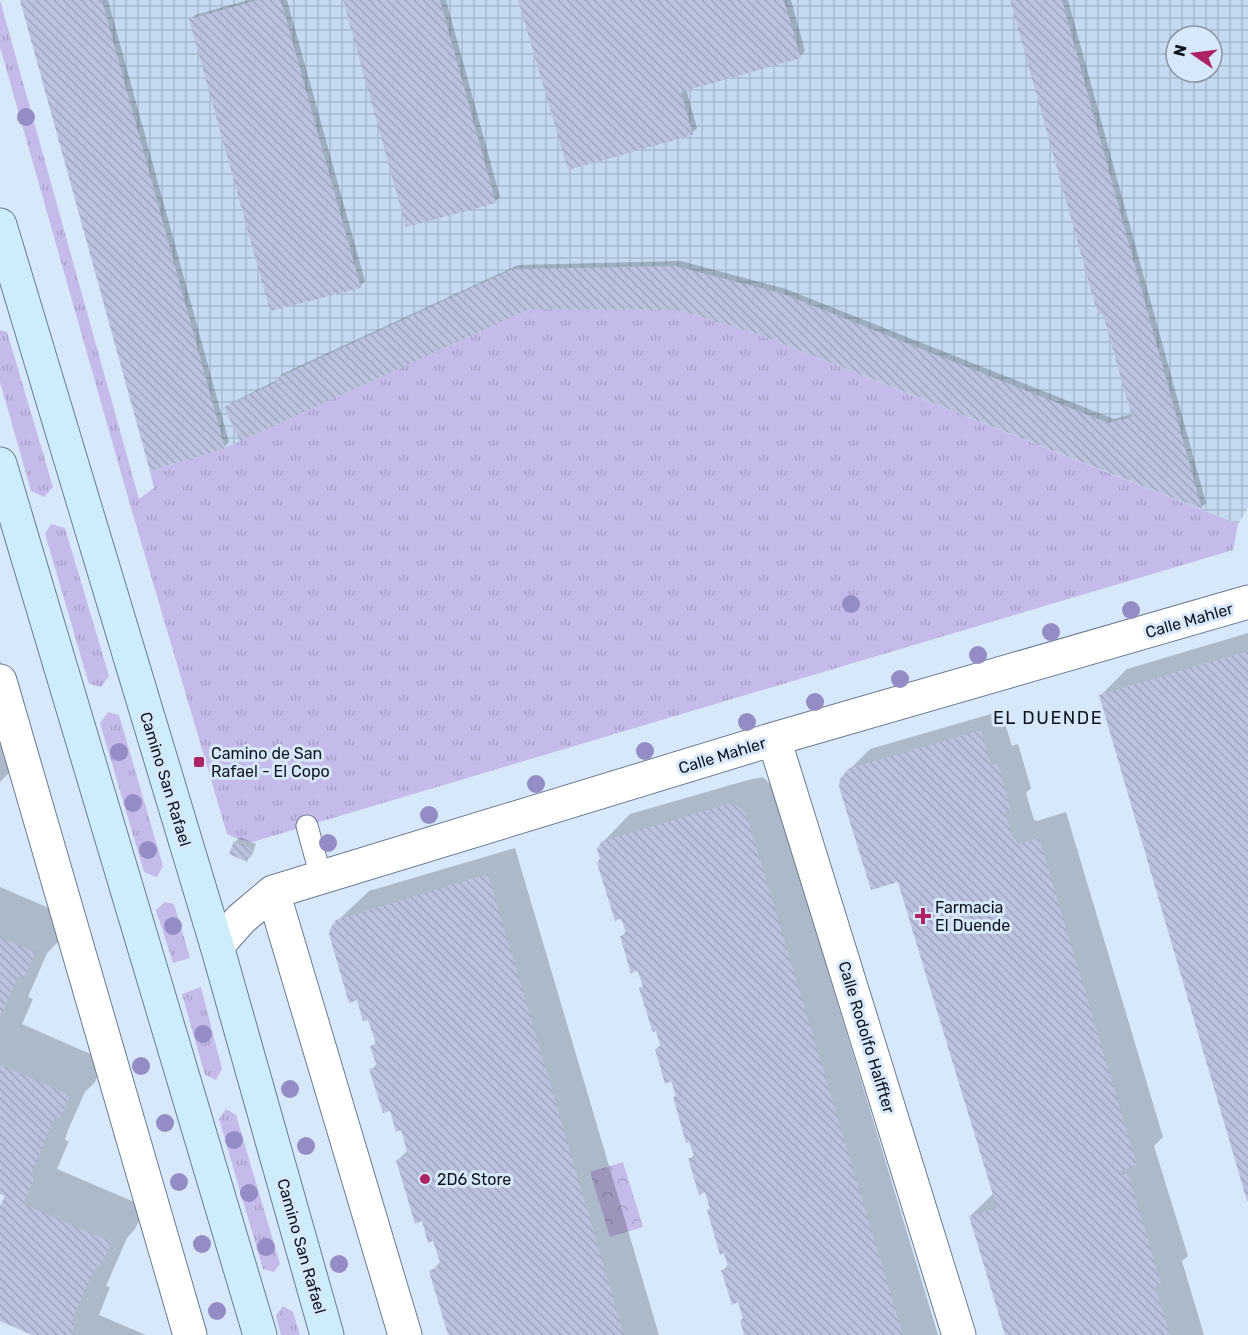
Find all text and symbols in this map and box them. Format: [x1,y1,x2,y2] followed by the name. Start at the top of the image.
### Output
[1164,24,1224,84] north arrow
[1169,43,1191,58] text: N
[1143,599,1235,642] street label: Calle Mahler
[993,707,1103,729] district label: EL DUENDE
[136,710,195,849] street label: Camino San Rafael
[676,733,768,778] street label: Calle Mahler
[211,744,330,781] place label: Camino de San Rafael - El Copo
[192,755,206,769] marker: Camino de San Rafael - El Copo
[935,898,1010,935] place label: Farmacia El Duende
[916,909,930,923] marker: Farmacia El Duende
[834,959,899,1115] street label: Calle Rodolfo Halffter
[437,1170,511,1189] place label: 2D6 Store
[418,1172,432,1186] marker: 2D6 Store
[273,1176,330,1316] street label: Camino San Rafael

